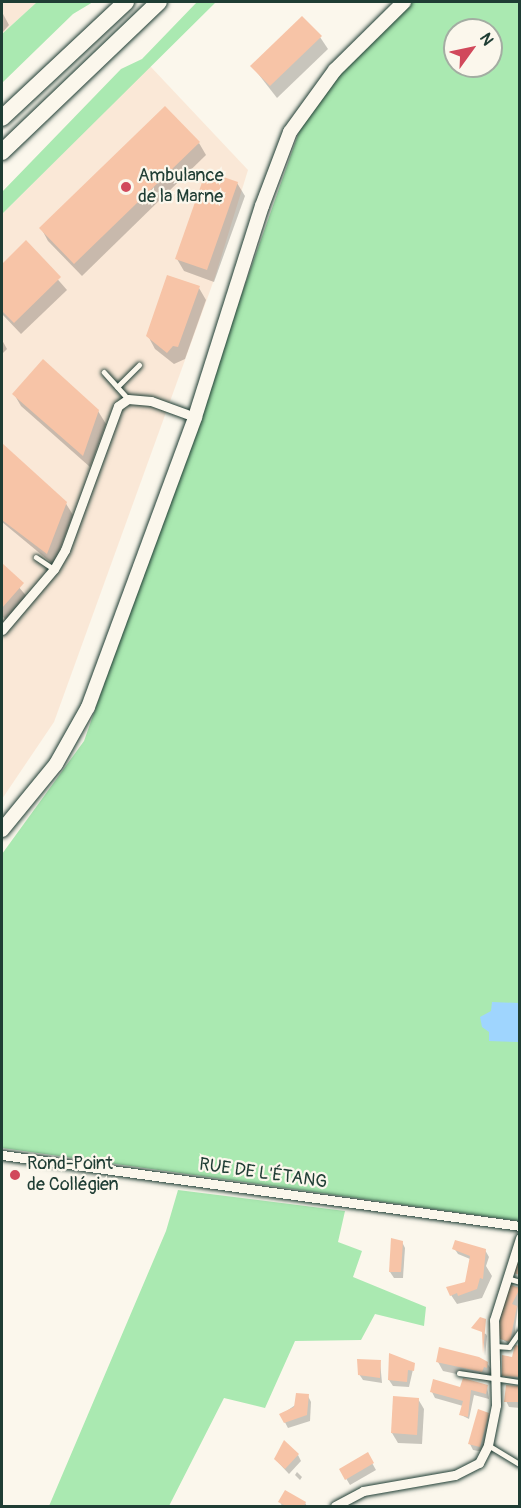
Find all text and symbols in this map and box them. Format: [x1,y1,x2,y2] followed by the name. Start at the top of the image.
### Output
[443,18,503,78] north arrow
[475,29,498,49] text: N
[138,166,224,208] place label: Ambulance de la Marne
[119,180,133,194] marker: Ambulance de la Marne
[27,1154,119,1196] place label: Rond-Point de Collégien
[198,1154,328,1194] street label: RUE DE L'ÉTANG
[8,1168,22,1182] marker: Rond-Point de Collégien

